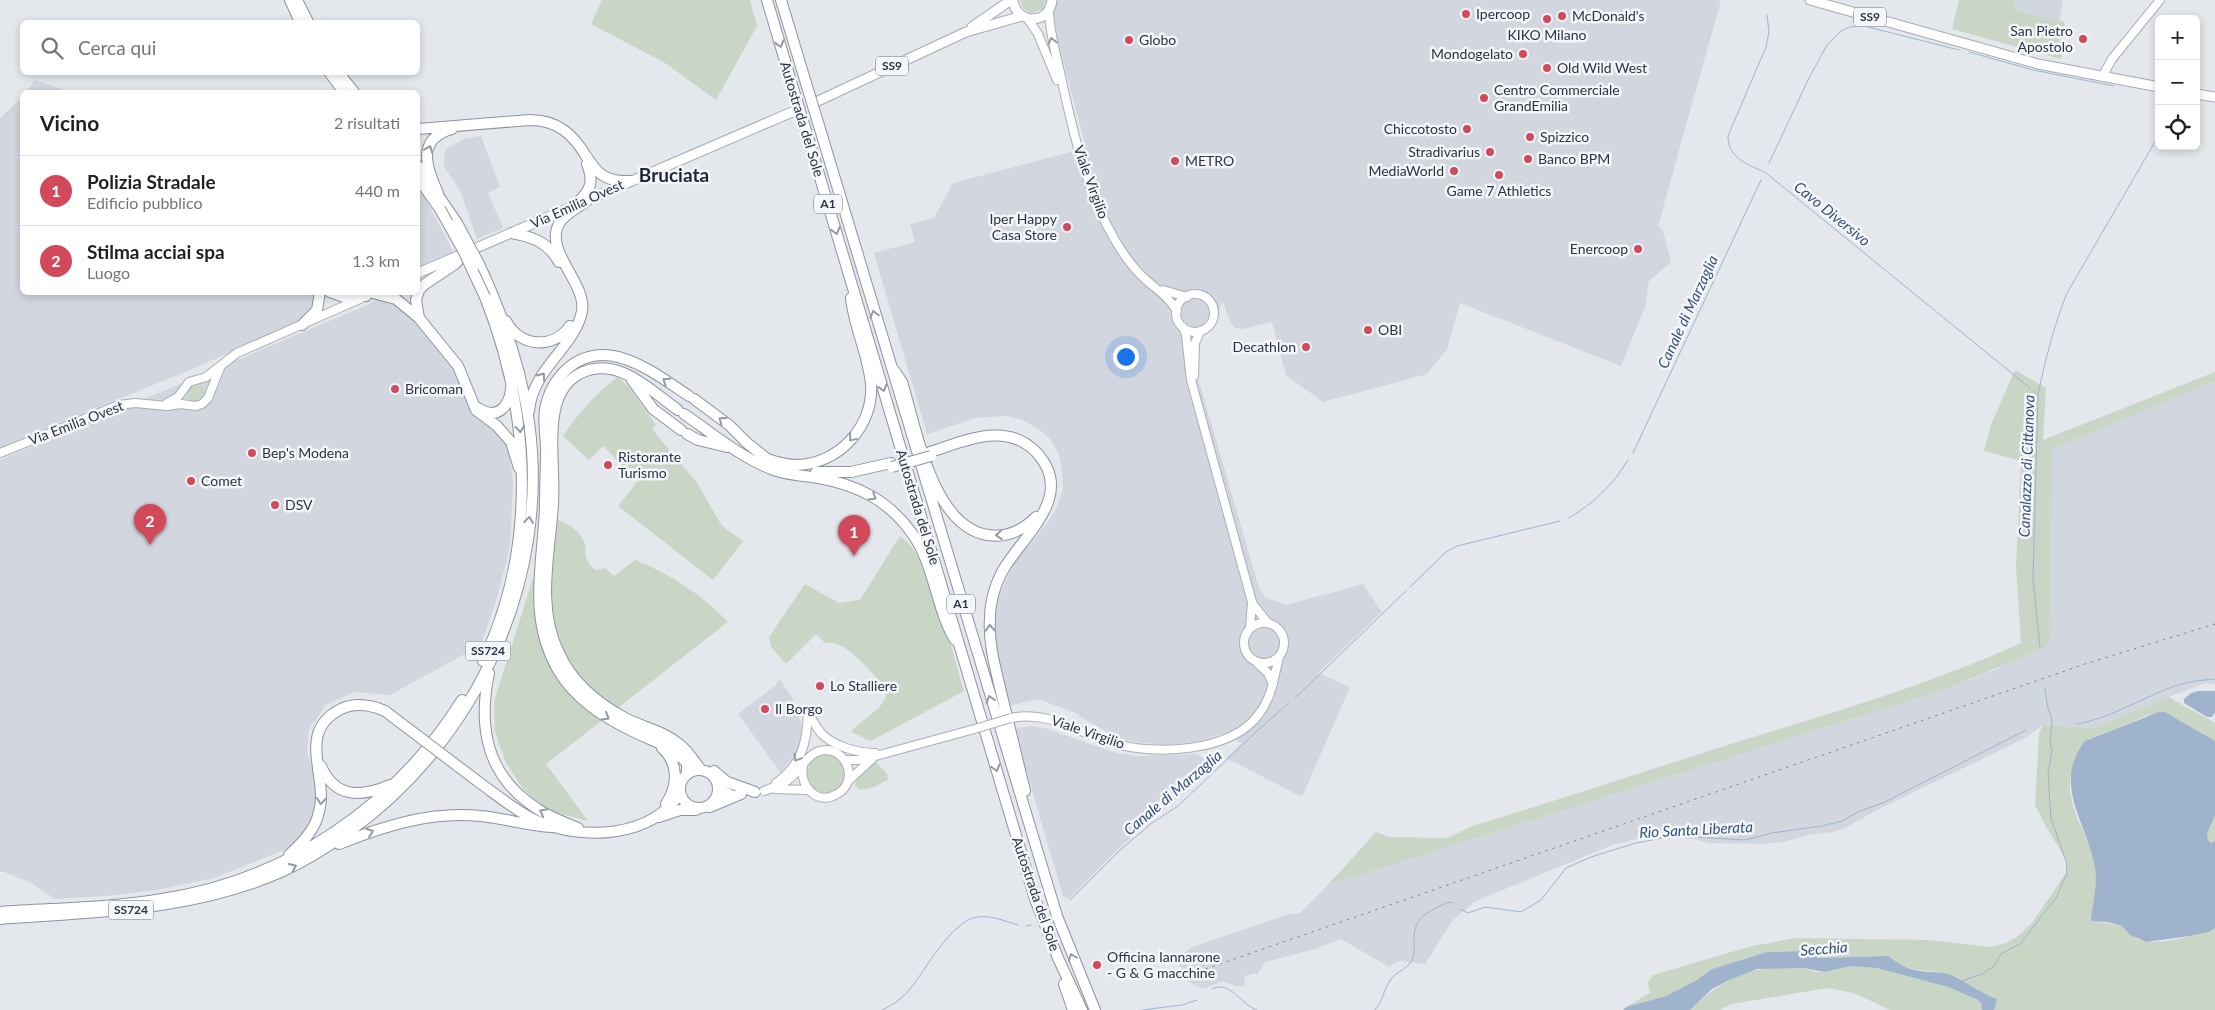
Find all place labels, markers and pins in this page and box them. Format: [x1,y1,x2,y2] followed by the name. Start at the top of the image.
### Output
[1476,5,1530,22] place label: Ipercoop
[1572,7,1645,24] place label: McDonald's
[1460,8,1472,20] marker: Ipercoop
[1556,10,1568,22] marker: McDonald's
[1541,13,1553,25] marker: KIKO Milano
[2010,22,2073,55] place label: San Pietro Apostolo
[1508,26,1587,43] place label: KIKO Milano
[1139,31,1176,48] place label: Globo
[2077,33,2089,45] marker: San Pietro Apostolo
[1123,34,1135,46] marker: Globo
[1431,45,1513,62] place label: Mondogelato
[1517,48,1529,60] marker: Mondogelato
[1557,59,1647,76] place label: Old Wild West
[1541,62,1553,74] marker: Old Wild West
[1494,81,1620,114] place label: Centro Commerciale GrandEmilia
[1478,92,1490,104] marker: Centro Commerciale GrandEmilia
[1384,120,1457,137] place label: Chiccotosto
[1461,123,1473,135] marker: Chiccotosto
[1540,128,1589,145] place label: Spizzico
[1524,131,1536,143] marker: Spizzico
[1408,143,1480,160] place label: Stradivarius
[1484,146,1496,158] marker: Stradivarius
[1538,150,1610,167] place label: Banco BPM
[1185,152,1234,169] place label: METRO
[1522,153,1534,165] marker: Banco BPM
[1169,155,1181,167] marker: METRO
[1368,162,1444,179] place label: MediaWorld
[1448,165,1460,177] marker: MediaWorld
[1493,169,1505,181] marker: Game 7 Athletics
[1447,182,1551,199] place label: Game 7 Athletics
[989,210,1058,243] place label: Iper Happy Casa Store
[1061,221,1073,233] marker: Iper Happy Casa Store
[1570,240,1628,257] place label: Enercoop
[1632,243,1644,255] marker: Enercoop
[1378,321,1402,338] place label: OBI
[1362,324,1374,336] marker: OBI
[1233,338,1296,355] place label: Decathlon
[1300,341,1312,353] marker: Decathlon
[405,380,463,397] place label: Bricoman
[389,383,401,395] marker: Bricoman
[262,444,349,461] place label: Bep's Modena
[246,447,258,459] marker: Bep's Modena
[618,448,681,481] place label: Ristorante Turismo
[602,459,614,471] marker: Ristorante Turismo
[201,472,242,489] place label: Comet
[185,475,197,487] marker: Comet
[285,496,313,513] place label: DSV
[269,499,281,511] marker: DSV
[134,504,166,545] pin: 2
[838,515,870,556] pin: 1
[830,677,897,694] place label: Lo Stalliere
[814,680,826,692] marker: Lo Stalliere
[775,700,823,717] place label: Il Borgo
[759,703,771,715] marker: Il Borgo
[1107,948,1220,981] place label: Officina Iannarone - G & G macchine
[1091,959,1103,971] marker: Officina Iannarone - G & G macchine

